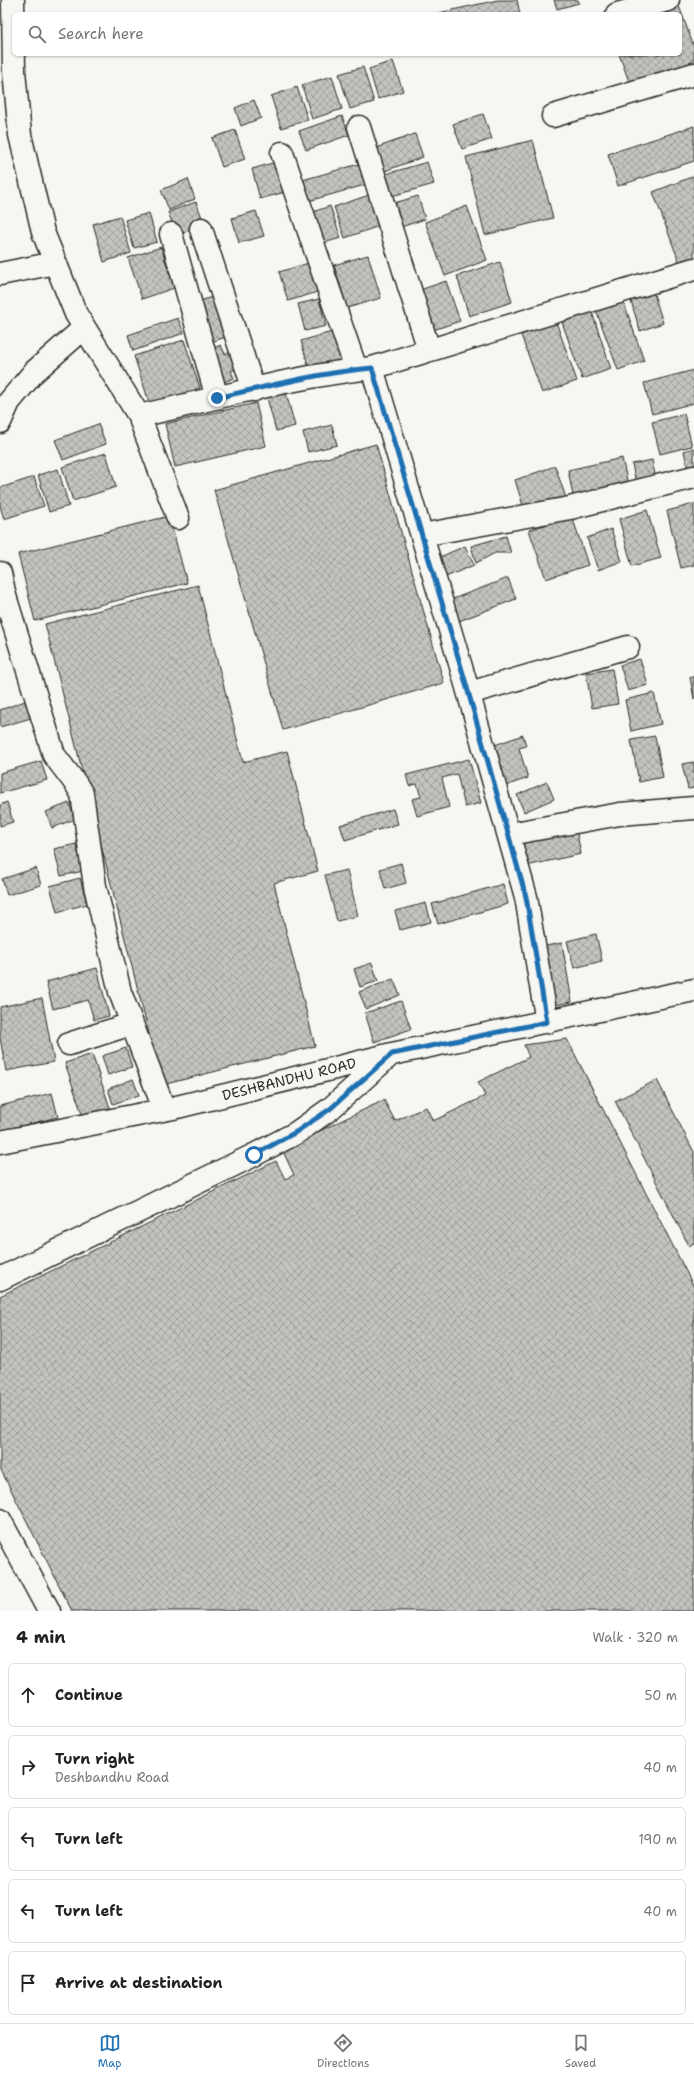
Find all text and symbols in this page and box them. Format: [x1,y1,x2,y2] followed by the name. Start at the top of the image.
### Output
[12,12,682,56] search box
[26,23,48,45] icon: search
[58,24,144,44] text: Search here
[208,389,226,407] route end
[220,1054,358,1104] street label: DESHBANDHU ROAD
[245,1146,263,1164] route start
[16,1626,66,1648] text: 4 min
[592,1629,678,1646] text: Walk · 320 m
[17,1684,39,1706] icon: ahead
[55,1685,123,1705] text: Continue
[644,1687,677,1704] text: 50 m
[55,1749,135,1769] text: Turn right
[17,1756,39,1778] icon: right
[643,1759,677,1776] text: 40 m
[55,1769,169,1786] text: Deshbandhu Road
[17,1828,39,1850] icon: left
[55,1829,123,1849] text: Turn left
[638,1831,677,1848] text: 190 m
[17,1900,39,1922] icon: left
[55,1901,123,1921] text: Turn left
[643,1903,677,1920] text: 40 m
[17,1972,39,1994] icon: arrive
[55,1973,223,1993] text: Arrive at destination
[98,2032,121,2071] tab: Map
[317,2032,369,2071] tab: Directions
[565,2032,596,2071] tab: Saved

